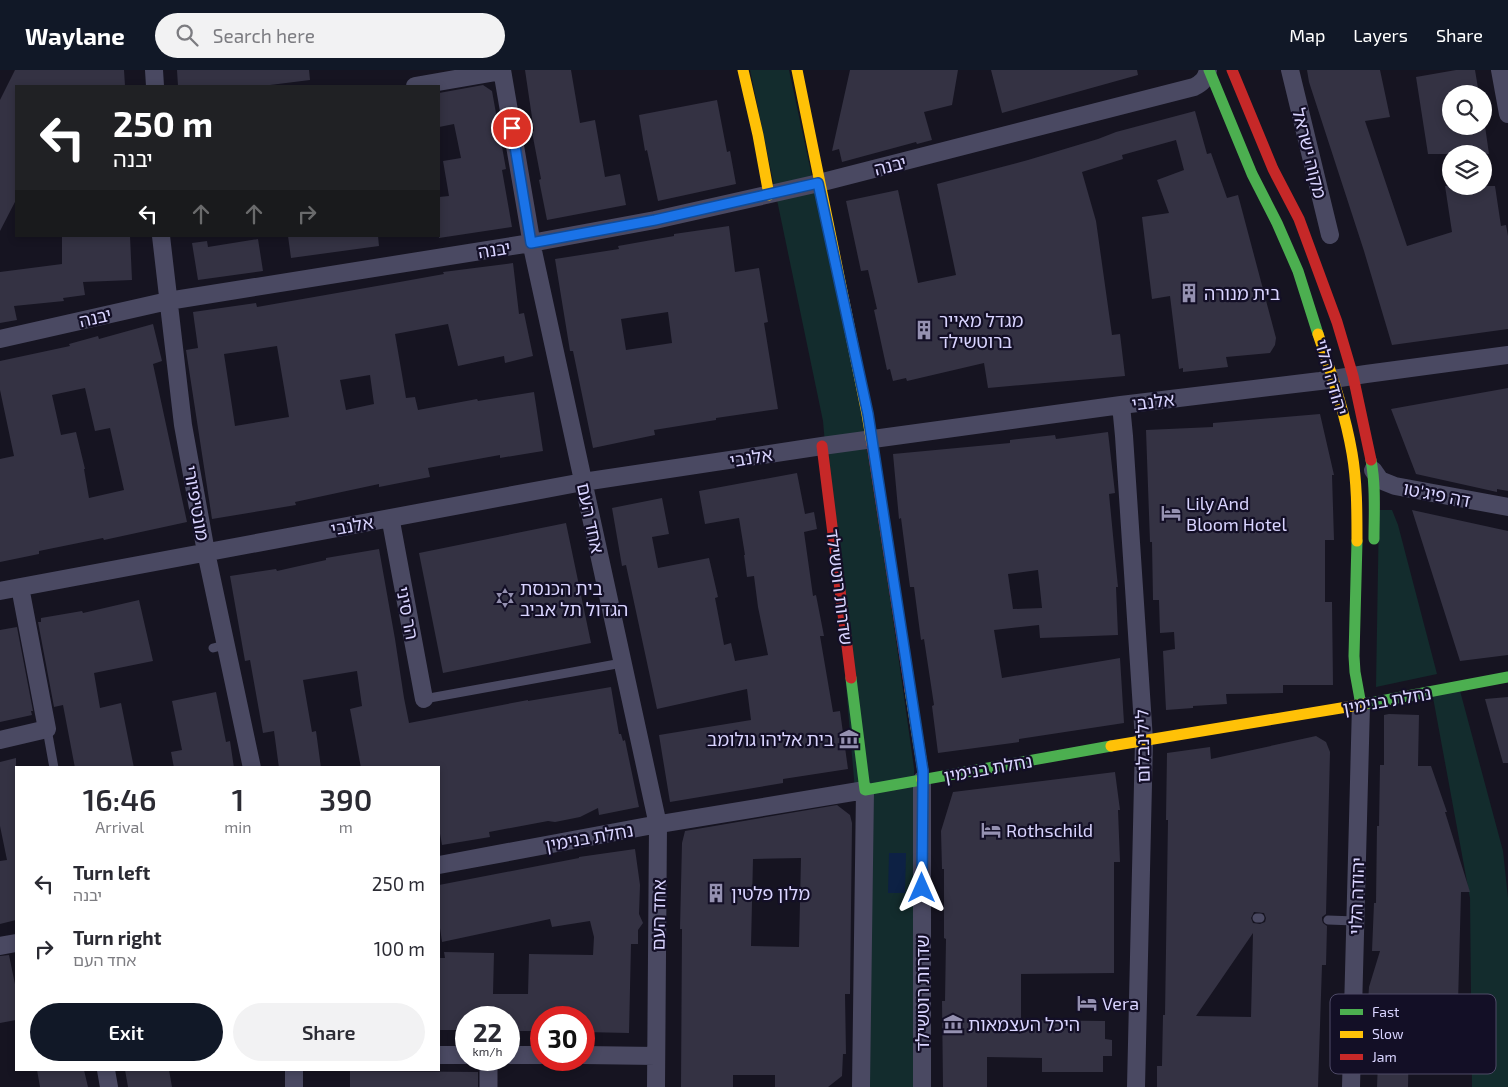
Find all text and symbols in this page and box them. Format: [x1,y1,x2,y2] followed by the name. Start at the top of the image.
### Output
[155,13,505,58] search box
[25,21,125,50] text: Waylane
[173,21,201,49] icon: search
[213,24,315,47] text: Search here
[1289,24,1325,46] text: Map
[1353,24,1408,46] text: Layers
[1436,24,1483,46] text: Share
[1442,85,1492,195] map controls
[1442,85,1492,135] button: search
[113,102,213,144] text: 250 m
[30,105,95,170] icon: left
[1288,106,1332,201] street label: מקוה ישראל
[491,107,533,149] pin
[498,114,526,142] icon: arrive
[113,145,153,171] text: יבנה
[1442,145,1492,195] button: layers
[872,150,908,180] street label: יבנה
[134,200,162,228] icon: left
[187,200,215,228] icon: ahead
[240,200,268,228] icon: ahead
[293,200,321,228] icon: right
[476,236,512,262] street label: יבנה
[1178,282,1200,304] building icon: בית מנורה
[1204,282,1280,304] place label: בית מנורה
[77,303,113,331] street label: יבנה
[939,309,1023,352] place label: מגדל מאייר ברוטשילד
[913,319,935,341] building icon: מגדל מאייר ברוטשילד
[1311,337,1353,417] street label: יהודה הלוי
[1130,387,1176,415] street label: אלנבי
[728,443,774,471] street label: אלנבי
[180,464,214,543] street label: מונטיפיורי
[1401,477,1473,511] street label: דה פיג'טו
[573,481,609,555] street label: אחד העם
[1186,492,1287,535] place label: Lily And Bloom Hotel
[1160,502,1182,524] hotel icon: Lily And Bloom Hotel
[329,510,375,540] street label: אלנבי
[822,528,858,646] street label: שדרות רוטשילד
[520,577,628,620] place label: בית הכנסת הגדול תל אביב
[392,585,424,641] street label: הר סיני
[494,587,516,609] synagogue icon: בית הכנסת הגדול תל אביב
[1341,681,1433,719] street label: נחלת בנימין
[1130,709,1154,783] street label: לילינבלום
[707,728,834,750] place label: בית אליהו גולומב
[838,728,860,750] museum icon: בית אליהו גולומב
[942,749,1034,787] street label: נחלת בנימין
[83,781,157,817] text: 16:46
[232,781,244,817] text: 1
[319,781,372,817] text: 390
[95,817,144,836] text: Arrival
[224,817,252,836] text: min
[339,817,353,836] text: m
[543,818,635,856] street label: נחלת בנימין
[980,819,1002,841] hotel icon: Rothschild
[1006,819,1093,841] place label: Rothschild
[1344,857,1368,935] street label: יהודה הלוי
[73,861,150,884] text: Turn left
[895,861,947,913] position arrow
[30,870,58,898] icon: left
[372,872,425,895] text: 250 m
[646,879,670,951] street label: אחד העם
[705,882,727,904] building icon: מלון פלטין
[731,882,810,904] place label: מלון פלטין
[73,885,102,904] text: יבנה
[73,926,161,949] text: Turn right
[30,935,58,963] icon: right
[911,935,933,1051] street label: שדרות רוטשילד
[374,937,425,960] text: 100 m
[73,950,136,969] text: אחד העם
[1076,992,1098,1014] hotel icon: Vera
[1102,992,1139,1014] place label: Vera
[1330,994,1496,1074] legend
[30,1003,223,1061] button: Exit
[233,1003,425,1061] button: Share
[1372,1003,1399,1020] text: Fast
[530,1006,595,1071] speed limit sign: 30
[942,1013,964,1035] museum icon: היכל העצמאות
[968,1013,1080,1035] place label: היכל העצמאות
[473,1017,502,1047] text: 22
[1372,1025,1404,1042] text: Slow
[473,1044,502,1058] text: km/h
[1372,1048,1397,1065] text: Jam

